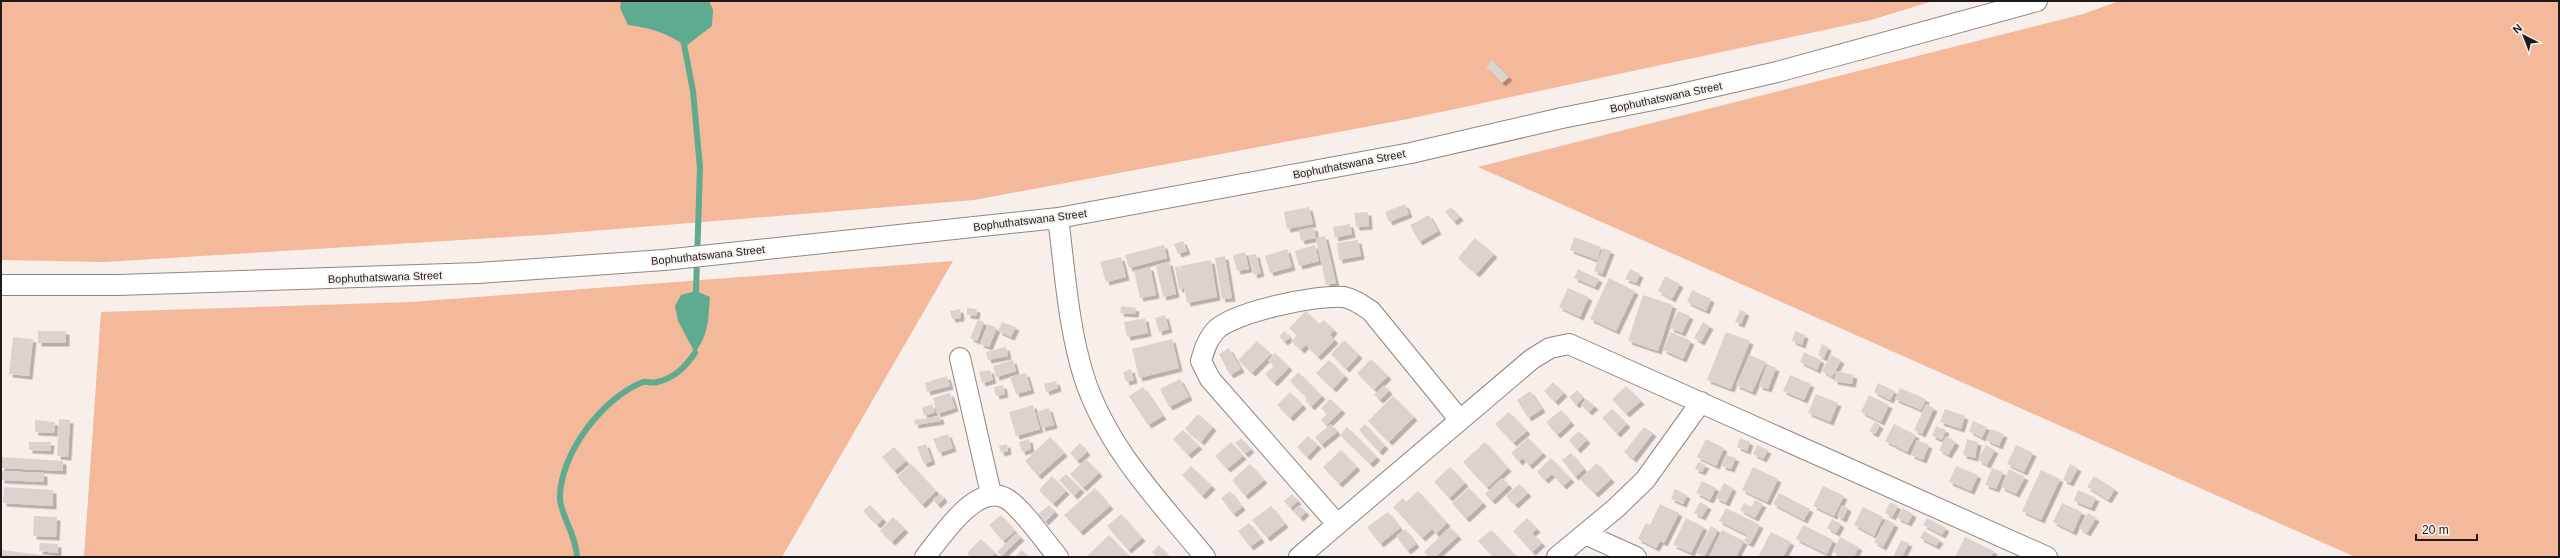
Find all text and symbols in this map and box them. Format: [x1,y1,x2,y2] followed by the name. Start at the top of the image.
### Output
[2504,16,2544,56] north arrow
[2510,21,2524,36] text: N
[1609,79,1723,115] street label: Bophuthatswana Street
[1292,147,1406,181] street label: Bophuthatswana Street
[973,207,1087,233] street label: Bophuthatswana Street
[651,243,765,267] street label: Bophuthatswana Street
[328,269,442,285] street label: Bophuthatswana Street
[2416,516,2477,542] scale bar
[2422,523,2449,537] text: 20 m

